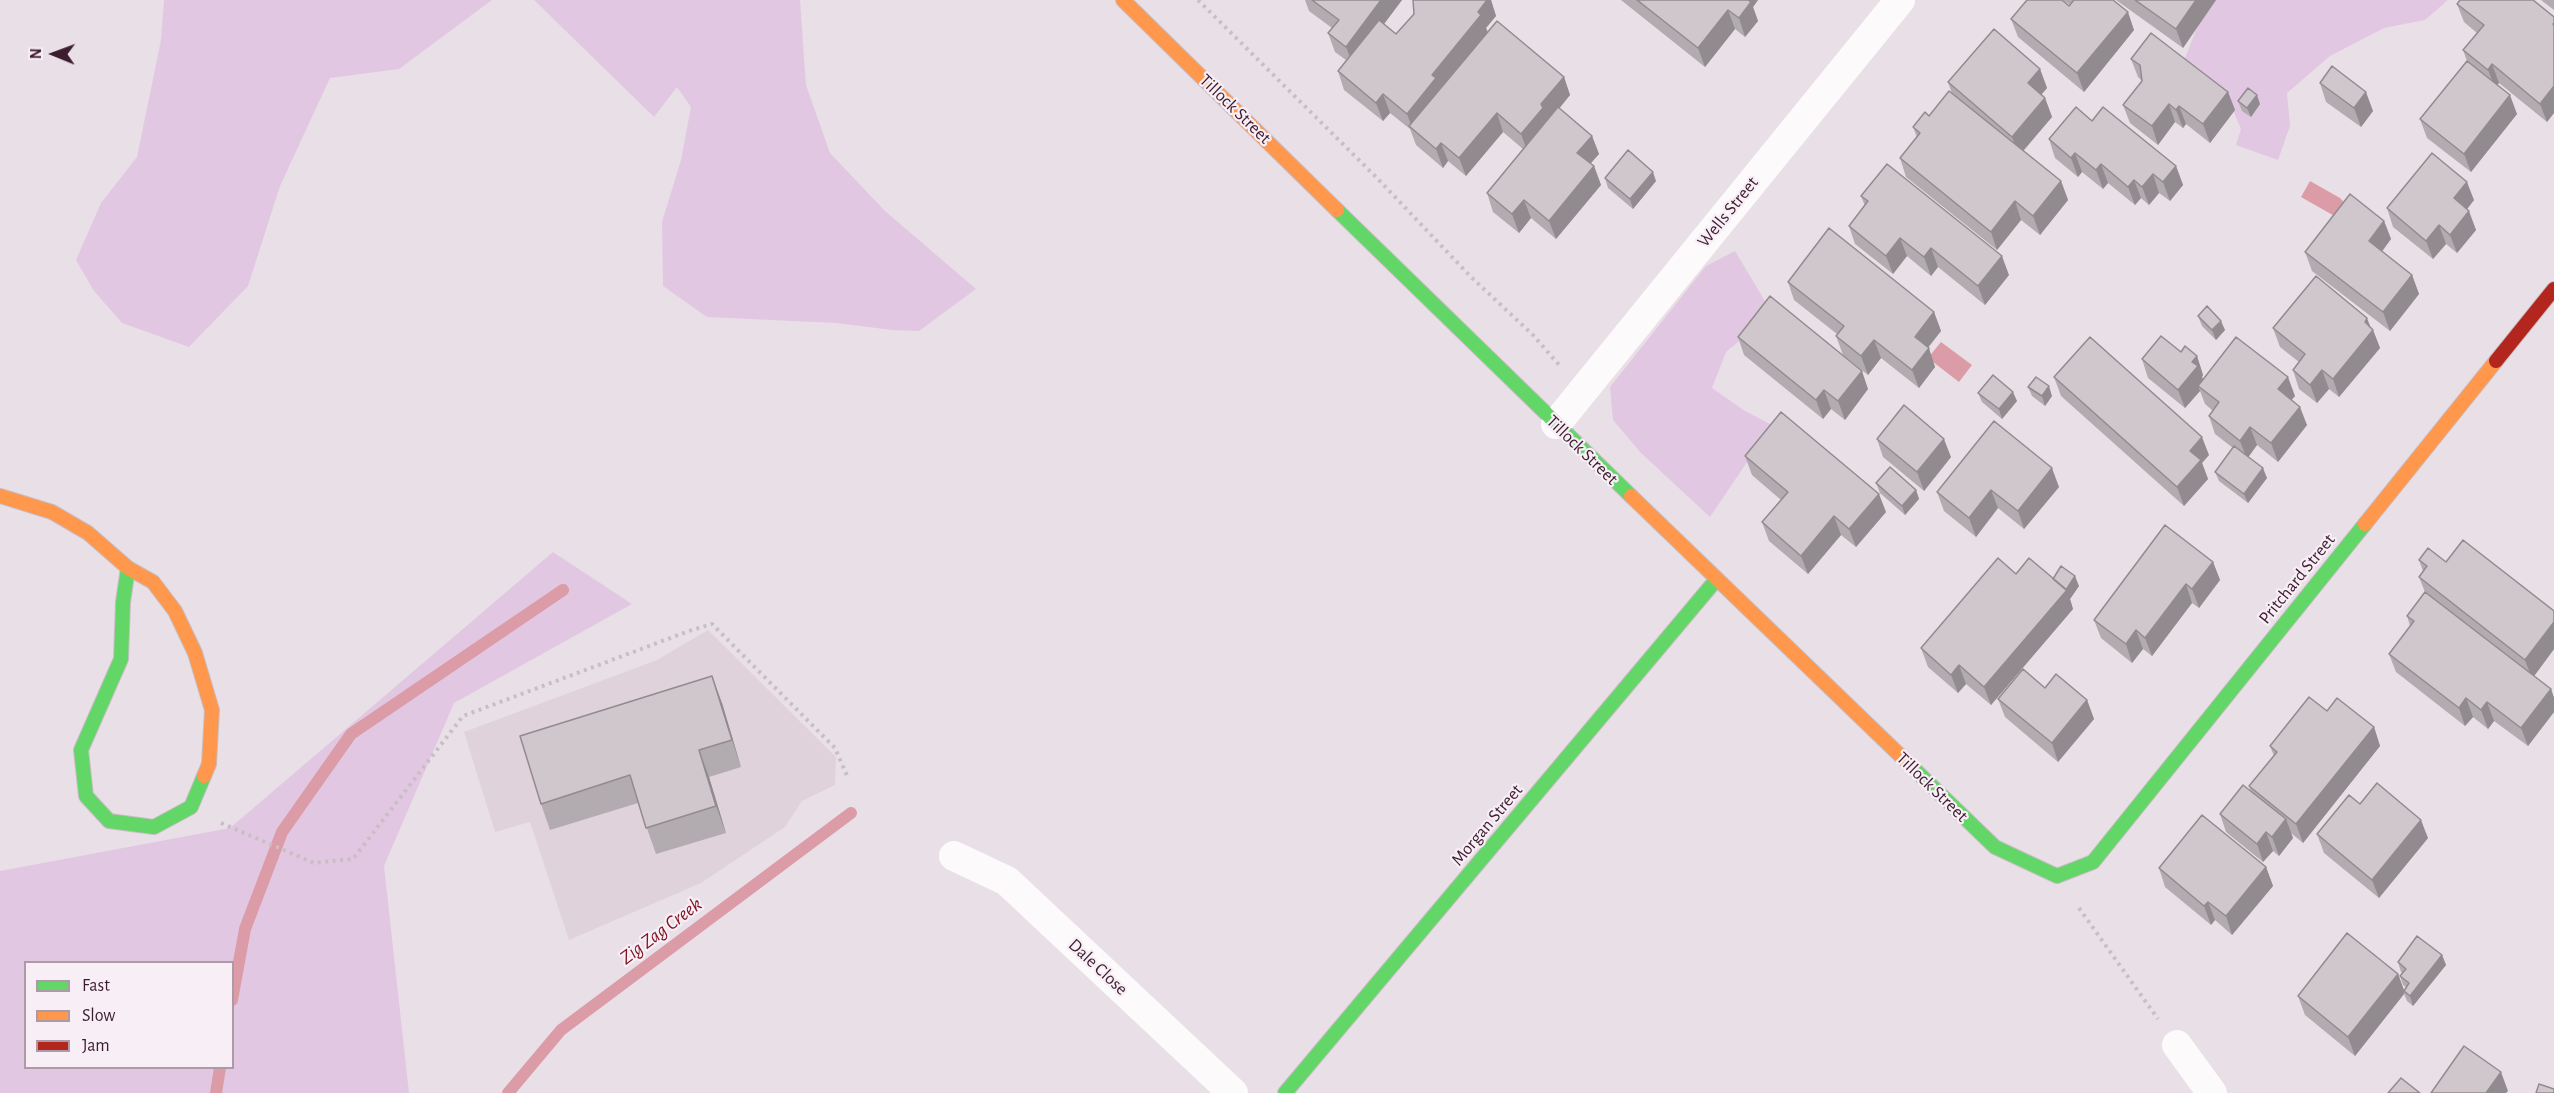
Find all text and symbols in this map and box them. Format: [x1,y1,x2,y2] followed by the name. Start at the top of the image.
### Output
[24,24,84,84] north arrow
[28,48,44,59] text: N
[1195,69,1275,149] street label: Tillock Street
[1693,172,1763,252] street label: Wells Street
[1542,410,1622,490] street label: Tillock Street
[2254,530,2340,628] street label: Pritchard Street
[1892,747,1972,827] street label: Tillock Street
[1447,780,1527,870] street label: Morgan Street
[615,892,707,970] water label: Zig Zag Creek
[1064,934,1132,1000] street label: Dale Close
[24,961,234,1069] legend
[82,977,110,995] text: Fast
[82,1007,115,1025] text: Slow
[82,1037,110,1055] text: Jam

